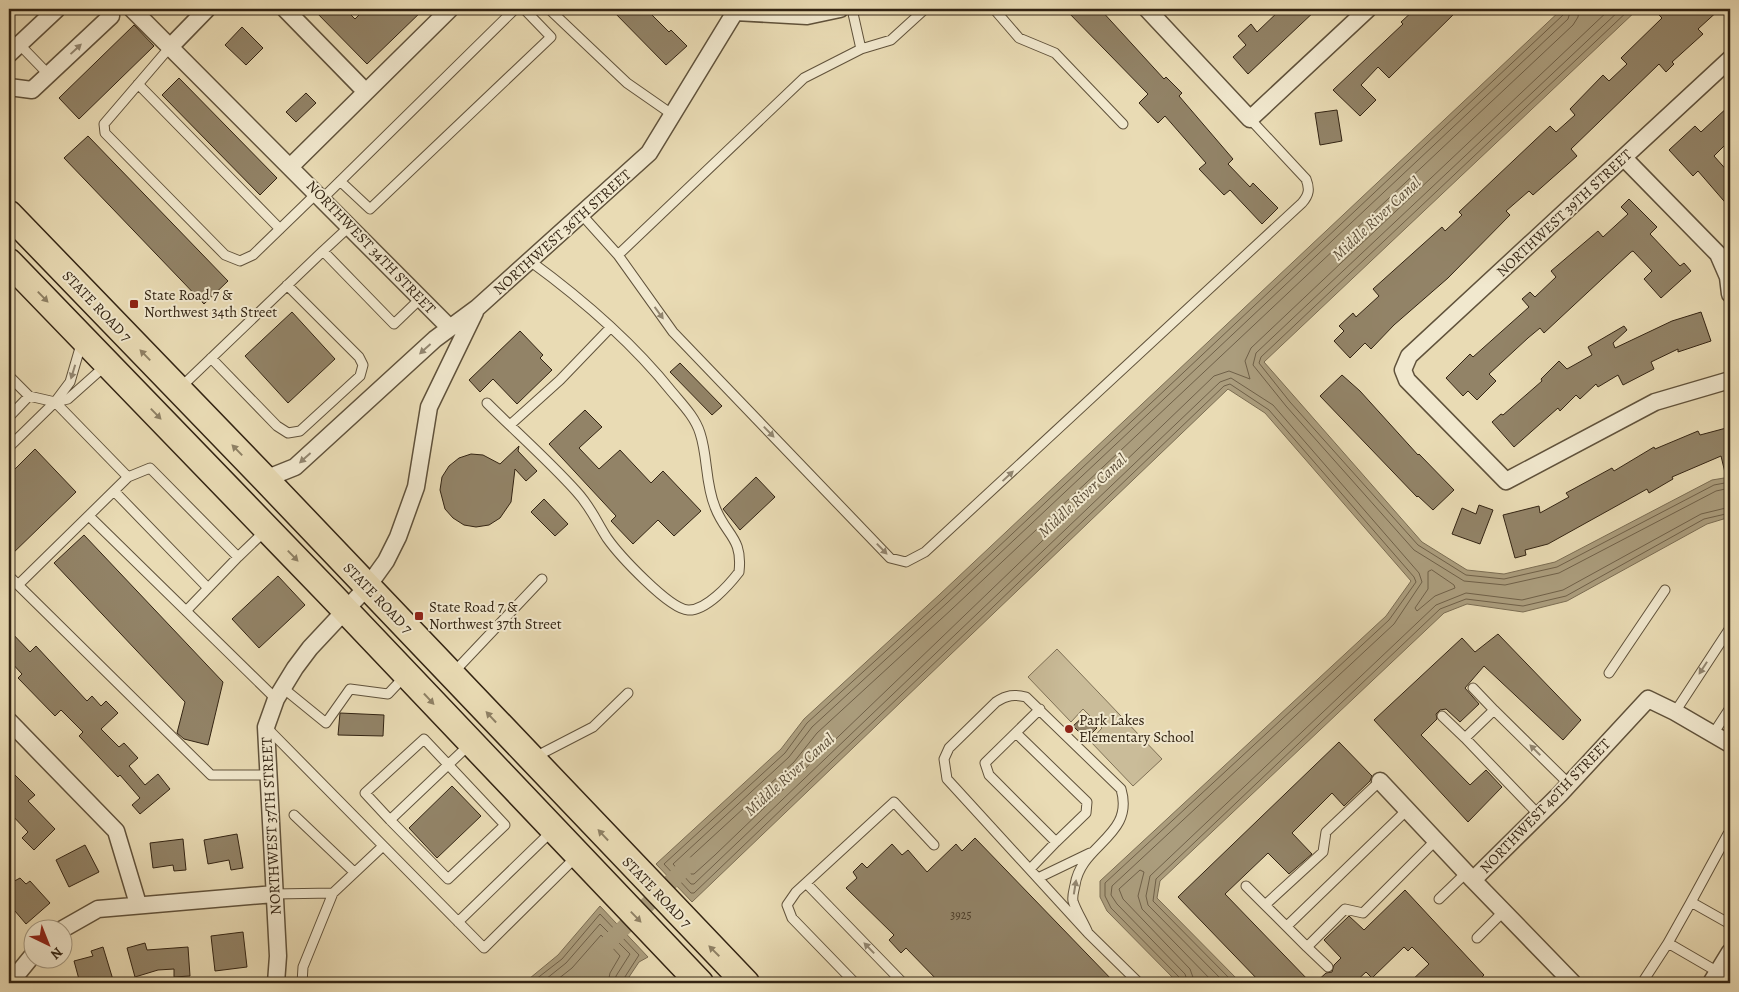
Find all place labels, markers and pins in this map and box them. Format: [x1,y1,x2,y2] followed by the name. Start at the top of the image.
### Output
[144,285,277,322] place label: State Road 7 & Northwest 34th Street
[128,298,140,310] marker: State Road 7 & Northwest 34th Street
[429,597,562,634] place label: State Road 7 & Northwest 37th Street
[413,610,425,622] marker: State Road 7 & Northwest 37th Street
[1079,710,1194,747] place label: Park Lakes Elementary School
[1063,723,1075,735] marker: Park Lakes Elementary School

